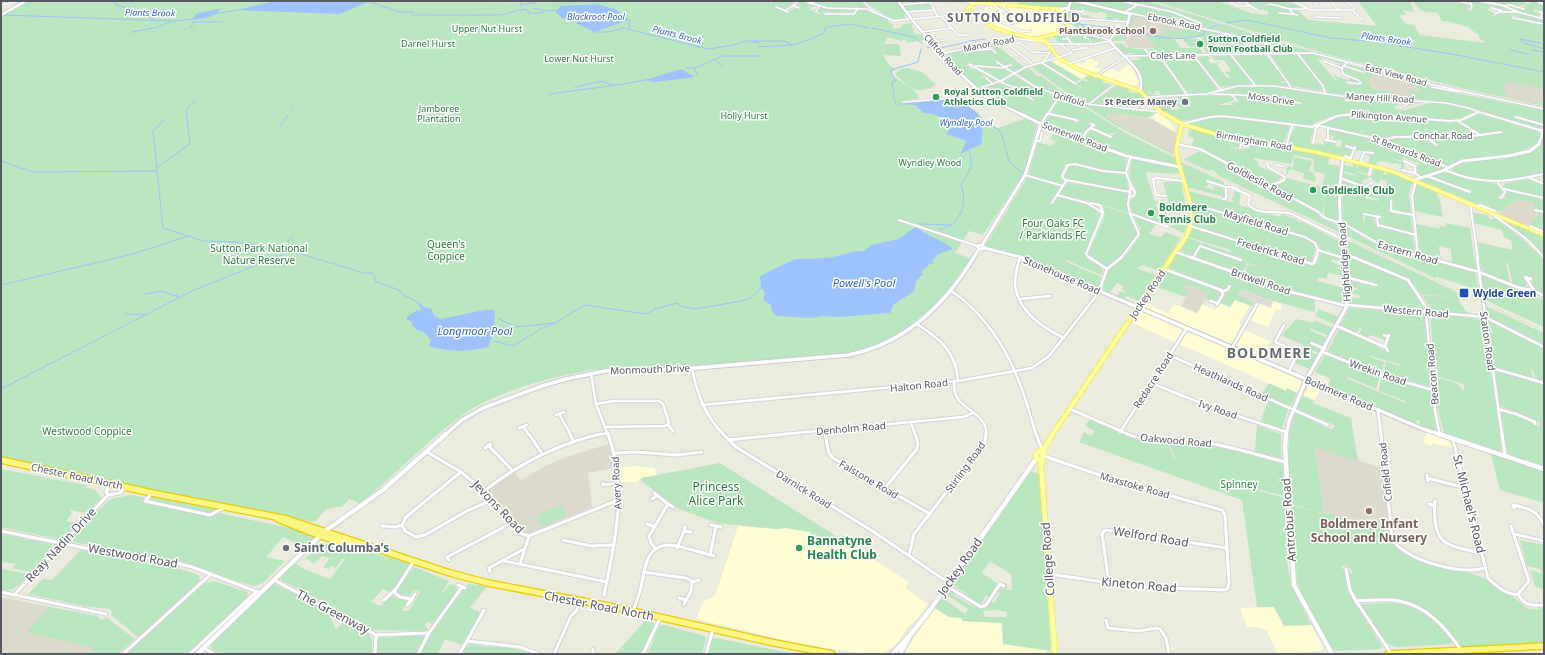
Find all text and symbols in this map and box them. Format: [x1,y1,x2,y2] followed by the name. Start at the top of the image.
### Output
[125,6,176,19] water label: Plants Brook
[947,9,1081,26] district label: SUTTON COLDFIELD
[567,10,626,23] water label: Blackroot Pool
[1146,10,1202,33] street label: Ebrook Road
[452,22,523,35] park label: Upper Nut Hurst
[651,22,704,47] water label: Plants Brook
[1059,24,1145,37] place label: Plantsbrook School
[1148,26,1158,36] marker: Plantsbrook School
[1360,29,1412,49] water label: Plants Brook
[921,31,965,78] street label: Clifton Road
[962,32,1016,55] street label: Manor Road
[1208,32,1293,55] place label: Sutton Coldfield Town Football Club
[401,37,456,50] park label: Darnel Hurst
[1195,39,1205,49] marker: Sutton Coldfield Town Football Club
[1150,49,1196,62] street label: Coles Lane
[544,52,615,65] park label: Lower Nut Hurst
[1364,60,1429,89] street label: East View Road
[944,85,1043,108] place label: Royal Sutton Coldfield Athletics Club
[1052,88,1086,109] street label: Driffold
[1247,89,1295,108] street label: Moss Drive
[1346,89,1414,106] street label: Maney Hill Road
[931,92,941,102] marker: Royal Sutton Coldfield Athletics Club
[1105,95,1178,108] place label: St Peters Maney
[1180,97,1190,107] marker: St Peters Maney
[417,102,461,125] park label: Jamboree Plantation
[1350,107,1428,126] street label: Pilkington Avenue
[720,109,768,122] park label: Holly Hurst
[939,116,993,129] water label: Wyndley Pool
[1041,118,1109,155] street label: Somerville Road
[1215,127,1293,154] street label: Birmingham Road
[1413,129,1473,142] street label: Conchar Road
[1370,131,1443,170] street label: St Bernards Road
[899,156,961,169] park label: Wyndley Wood
[1225,158,1295,204] street label: Goldieslie Road
[1321,183,1395,197] place label: Goldieslie Club
[1308,185,1318,195] marker: Goldieslie Club
[1159,200,1216,226] place label: Boldmere Tennis Club
[1222,206,1290,238] street label: Mayfield Road
[1146,208,1156,218] marker: Boldmere Tennis Club
[1020,216,1087,242] park label: Four Oaks FC / Parklands FC
[1334,222,1354,302] street label: Highbridge Road
[1235,234,1307,268] street label: Frederick Road
[427,237,465,263] park label: Queen's Coppice
[1376,237,1440,267] street label: Eastern Road
[210,241,308,267] park label: Sutton Park National Nature Reserve
[1021,252,1103,298] street label: Stonehouse Road
[1229,264,1293,298] street label: Britwell Road
[1125,267,1168,322] street label: Jockey Road
[833,275,896,290] water label: Powell's Pool
[1473,286,1536,300] place label: Wylde Green
[1458,287,1470,299] marker: Wylde Green
[1383,301,1449,321] street label: Western Road
[1477,310,1499,372] street label: Station Road
[438,323,514,338] water label: Longmoor Pool
[1227,343,1311,362] district label: BOLDMERE
[1422,343,1442,405] street label: Beacon Road
[1130,349,1176,411] street label: Redacre Road
[1348,356,1408,388] street label: Wrekin Road
[1191,359,1271,405] street label: Heathlands Road
[610,361,691,377] street label: Monmouth Drive
[1303,372,1375,414] street label: Boldmere Road
[889,375,949,395] street label: Halton Road
[1197,396,1239,422] street label: Ivy Road
[816,418,886,438] street label: Denholm Road
[42,424,132,438] park label: Westwood Coppice
[1140,430,1212,450] street label: Oakwood Road
[942,439,988,495] street label: Stirling Road
[1375,442,1395,502] street label: Cofield Road
[1449,453,1490,555] street label: St. Michael's Road
[608,456,624,510] street label: Avery Road
[837,456,901,502] street label: Falstone Road
[30,459,124,493] street label: Chester Road North
[774,466,834,512] street label: Darnick Road
[1098,468,1172,502] street label: Maxstoke Road
[468,475,528,537] street label: Jevons Road
[1220,477,1258,491] park label: Spinney
[689,478,744,509] park label: Princess Alice Park
[1277,478,1300,562] street label: Antrobus Road
[21,503,100,586] street label: Reay Nadin Drive
[1364,506,1374,516] marker: Boldmere Infant School and Nursery
[1311,515,1427,546] place label: Boldmere Infant School and Nursery
[1036,522,1059,596] street label: College Road
[1112,522,1190,551] street label: Welford Road
[807,532,877,563] place label: Bannatyne Health Club
[933,534,986,600] street label: Jockey Road
[87,539,179,572] street label: Westwood Road
[294,539,389,556] place label: Saint Columba's
[281,543,291,553] marker: Saint Columba's
[794,543,804,553] marker: Bannatyne Health Club
[1101,573,1177,596] street label: Kineton Road
[294,585,374,638] street label: The Greenway
[543,587,656,625] street label: Chester Road North

